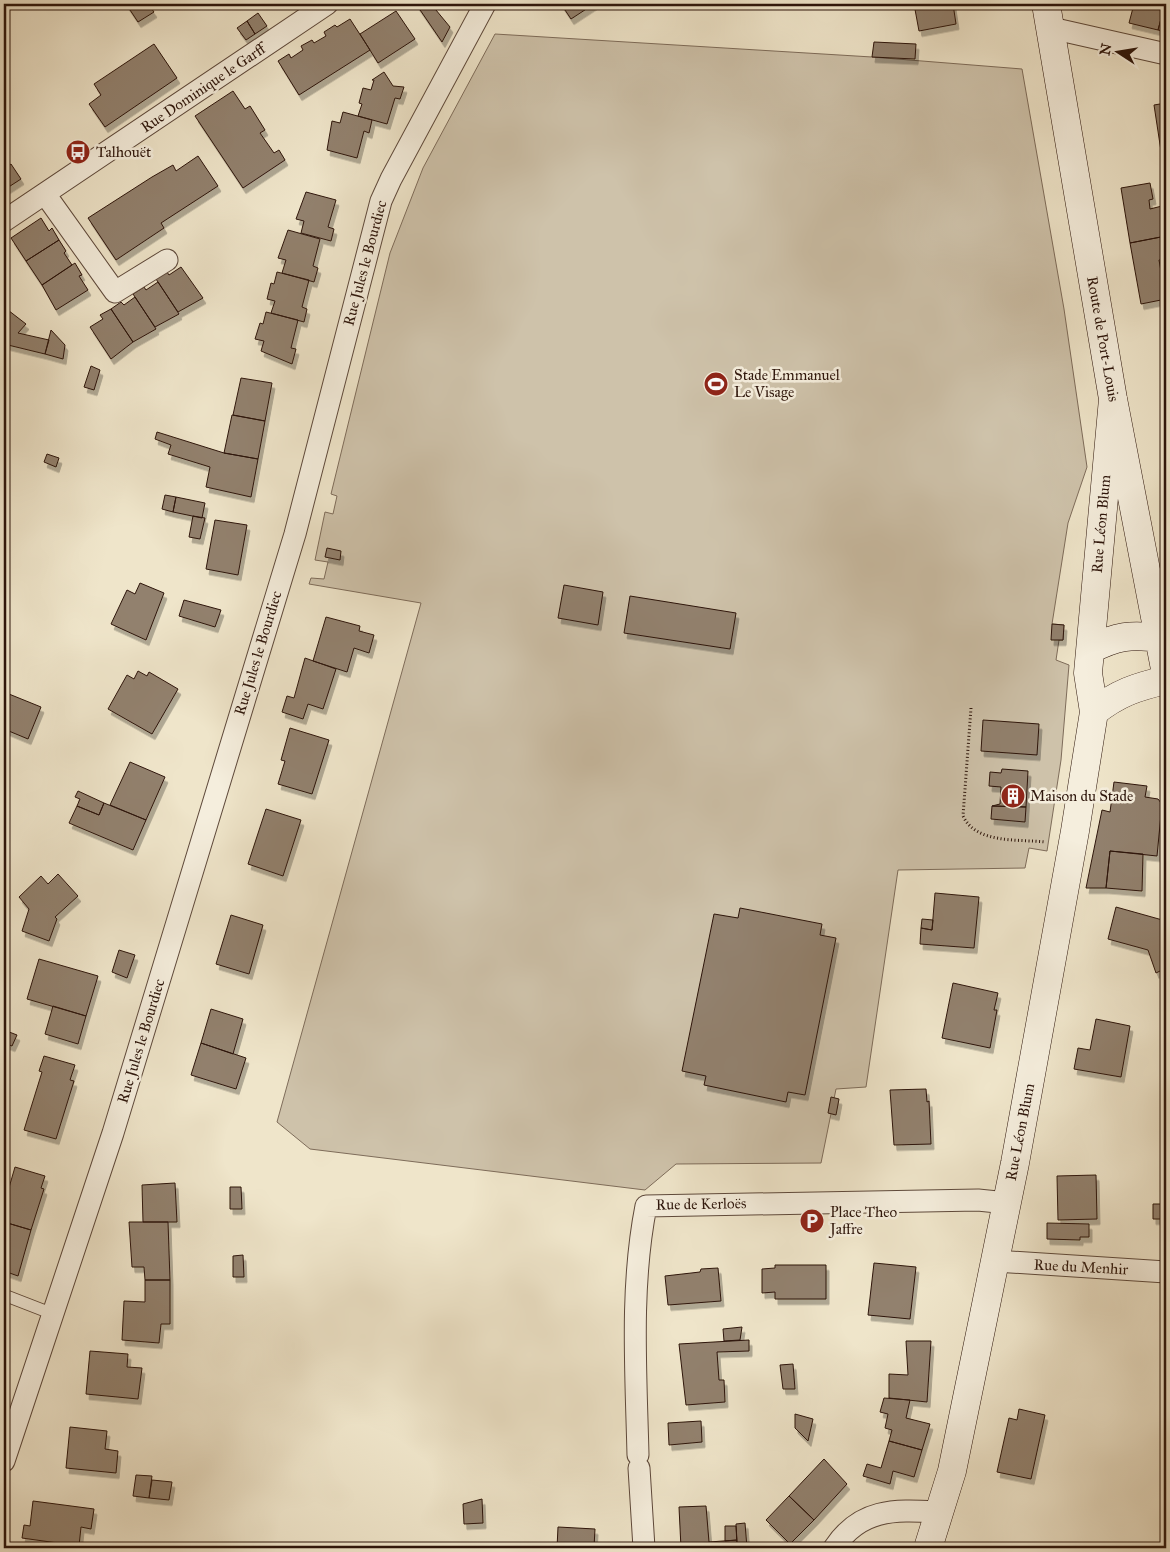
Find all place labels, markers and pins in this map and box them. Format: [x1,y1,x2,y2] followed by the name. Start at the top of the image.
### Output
[65,139,91,165] bus stop icon: Talhouët
[96,143,152,161] place label: Talhouët
[734,366,841,401] place label: Stade Emmanuel Le Visage
[703,371,729,397] sports icon: Stade Emmanuel Le Visage
[1000,783,1026,809] building icon: Maison du Stade
[1030,787,1133,805] place label: Maison du Stade
[828,1203,898,1239] place label: Place Theo Jaffre
[799,1208,825,1234] parking icon: Place Theo Jaffre

